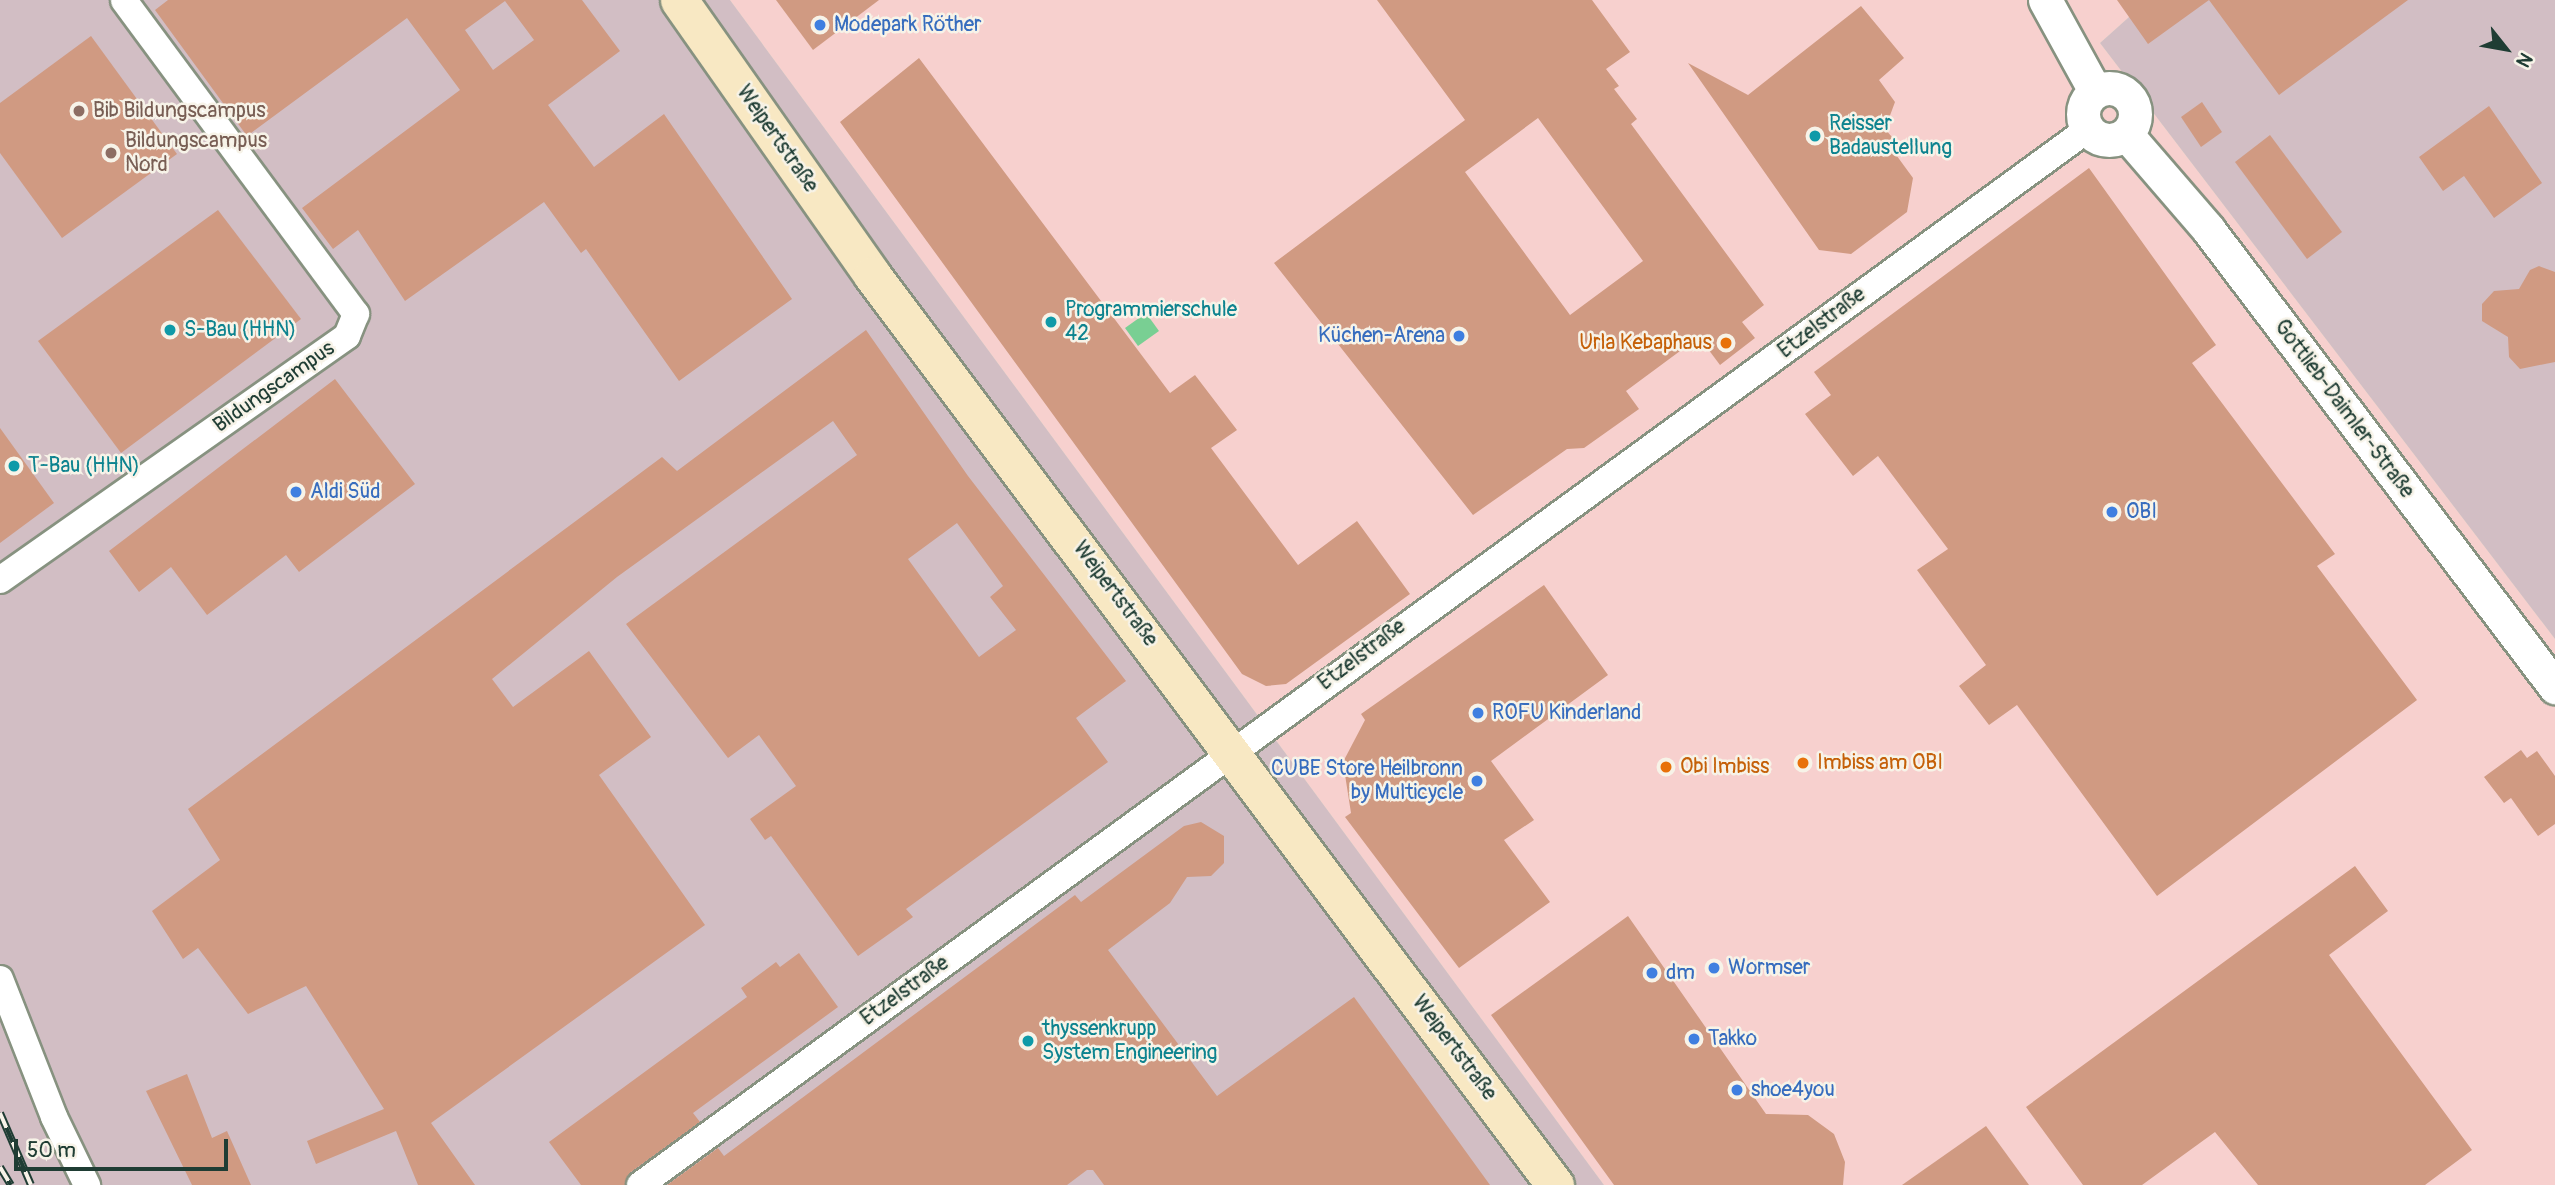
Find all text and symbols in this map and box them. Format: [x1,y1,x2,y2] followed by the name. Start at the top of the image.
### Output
[834,12,982,38] place label: Modepark Röther
[2471,14,2541,84] north arrow
[812,17,828,33] marker: Modepark Röther
[2510,48,2538,72] text: N
[731,81,823,197] street label: Weipertstraße
[93,98,266,124] place label: Bib Bildungscampus
[71,103,87,119] marker: Bib Bildungscampus
[1829,111,1952,161] place label: Reisser Badaustellung
[125,128,267,178] place label: Bildungscampus Nord
[1807,128,1823,144] marker: Reisser Badaustellung
[103,145,119,161] marker: Bildungscampus Nord
[1773,282,1871,364] street label: Etzelstraße
[1065,297,1237,347] place label: Programmierschule 42
[1043,314,1059,330] marker: Programmierschule 42
[2269,315,2419,503] street label: Gottlieb-Daimler-Straße
[184,317,296,343] place label: S-Bau (HHN)
[162,322,178,338] marker: S-Bau (HHN)
[1318,323,1445,349] place label: Küchen-Arena
[1451,328,1467,344] marker: Küchen-Arena
[1579,330,1712,356] place label: Urla Kebaphaus
[1718,335,1734,351] marker: Urla Kebaphaus
[209,336,339,438] street label: Bildungscampus
[28,453,140,479] place label: T-Bau (HHN)
[6,458,22,474] marker: T-Bau (HHN)
[310,479,381,505] place label: Aldi Süd
[288,484,304,500] marker: Aldi Süd
[2126,499,2157,525] place label: OBI
[2104,504,2120,520] marker: OBI
[1067,536,1163,652] street label: Weipertstraße
[1313,614,1411,696] street label: Etzelstraße
[1492,700,1641,726] place label: ROFU Kinderland
[1470,705,1486,721] marker: ROFU Kinderland
[1817,750,1943,776] place label: Imbiss am OBI
[1680,754,1769,780] place label: Obi Imbiss
[1795,755,1811,771] marker: Imbiss am OBI
[1271,756,1463,806] place label: CUBE Store Heilbronn by Multicycle
[1658,759,1674,775] marker: Obi Imbiss
[1469,773,1485,789] marker: CUBE Store Heilbronn by Multicycle
[856,951,954,1031] street label: Etzelstraße
[1728,955,1810,981] place label: Wormser
[1666,960,1695,986] place label: dm
[1706,960,1722,976] marker: Wormser
[1644,965,1660,981] marker: dm
[1406,990,1502,1106] street label: Weipertstraße
[1042,1016,1217,1066] place label: thyssenkrupp System Engineering
[1708,1026,1757,1052] place label: Takko
[1686,1031,1702,1047] marker: Takko
[1020,1033,1036,1049] marker: thyssenkrupp System Engineering
[1751,1077,1835,1103] place label: shoe4you
[1729,1082,1745,1098] marker: shoe4you
[18,1126,231,1170] scale bar
[27,1137,76,1164] text: 50 m

